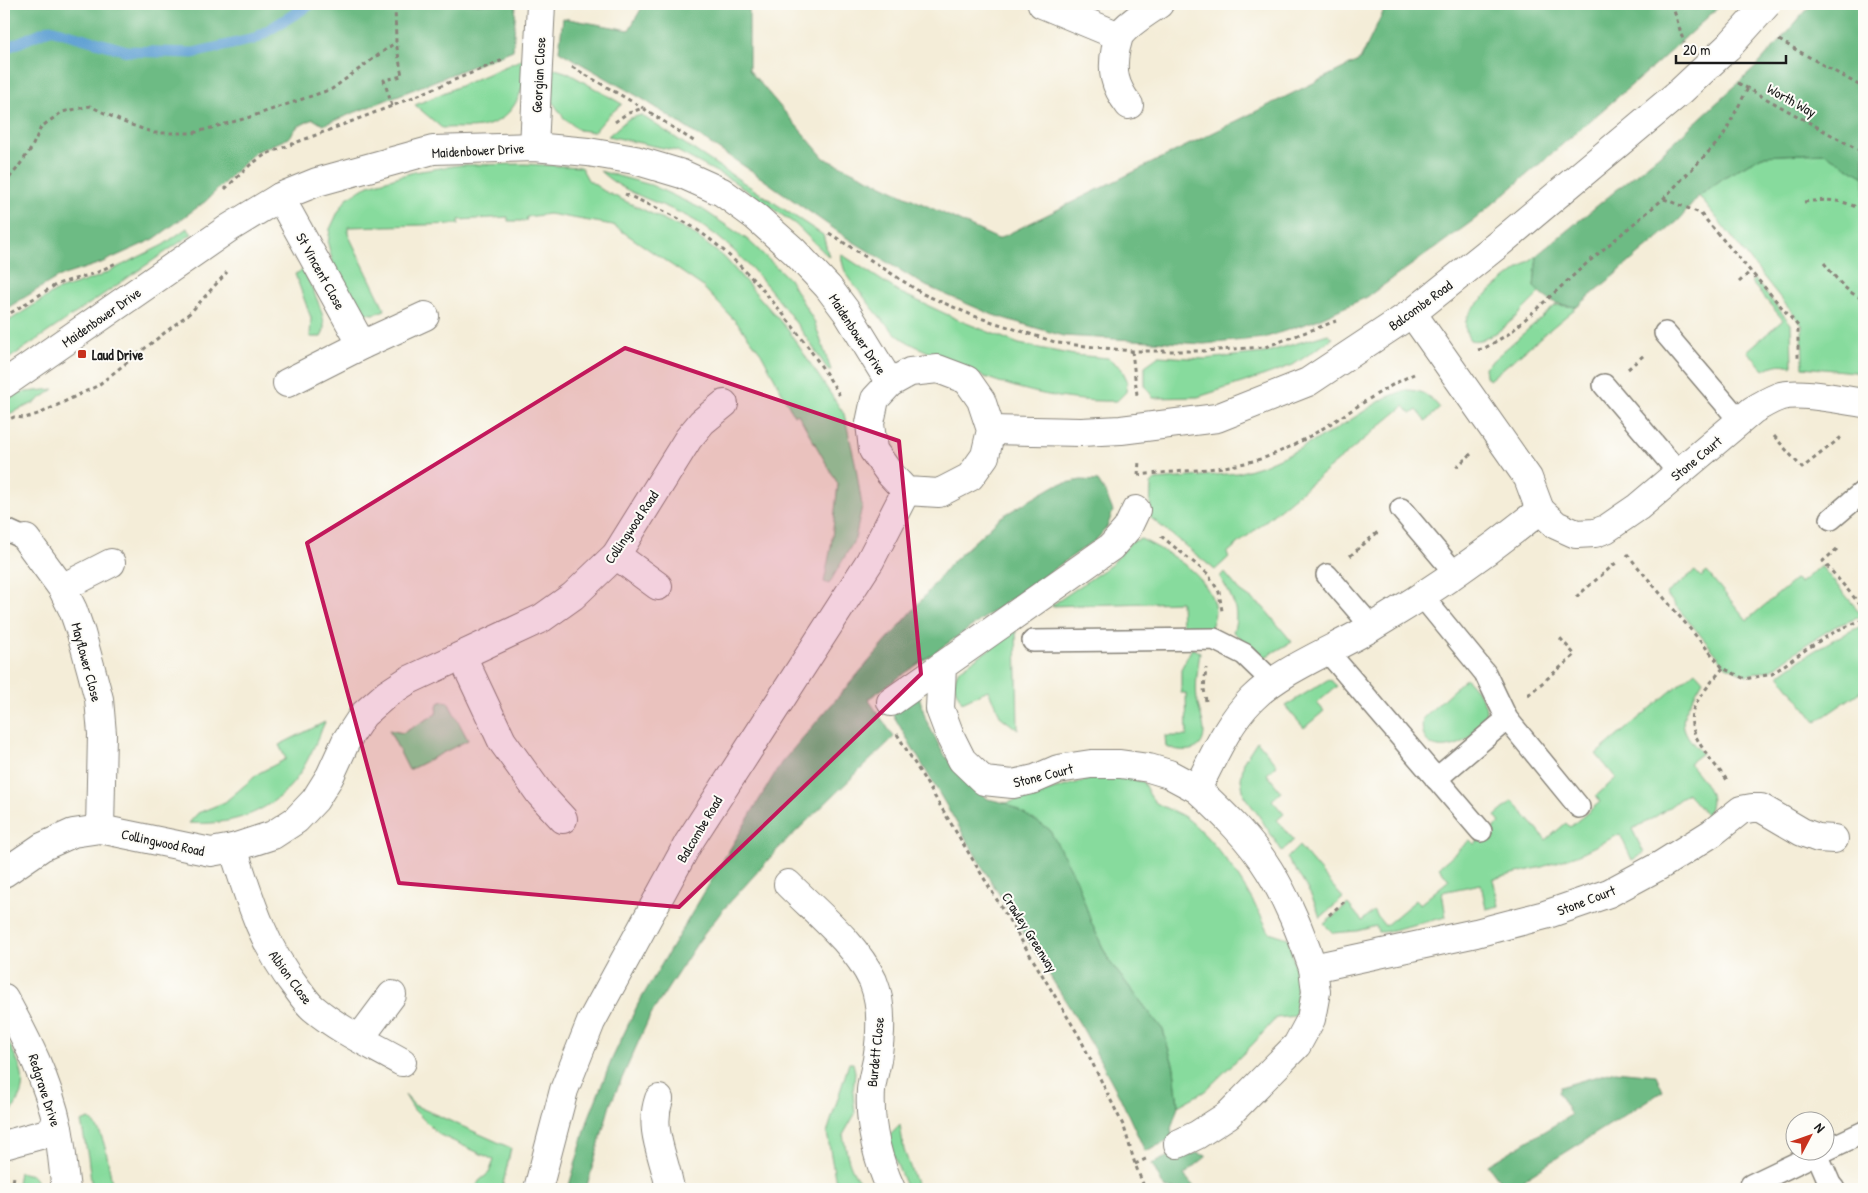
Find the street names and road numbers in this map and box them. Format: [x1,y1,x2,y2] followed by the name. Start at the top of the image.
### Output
[527,36,550,113] street label: Georgian Close
[1763,79,1820,122] street label: Worth Way
[431,138,525,162] street label: Maidenbower Drive
[292,229,350,313] street label: St Vincent Close
[1384,275,1456,335] street label: Balcombe Road
[58,282,145,351] street label: Maidenbower Drive
[825,290,891,378] street label: Maidenbower Drive
[1666,431,1726,485] street label: Stone Court
[600,486,664,568] street label: Collingwood Road
[66,620,107,704] street label: Mayflower Close
[1011,758,1075,792] street label: Stone Court
[672,792,727,866] street label: Balcombe Road
[120,824,207,861] street label: Collingwood Road
[1554,880,1618,920] street label: Stone Court
[997,888,1062,976] street label: Crawley Greenway
[265,946,317,1008] street label: Albion Close
[862,1016,888,1088] street label: Burdett Close
[23,1051,66,1129] street label: Redgrave Drive

